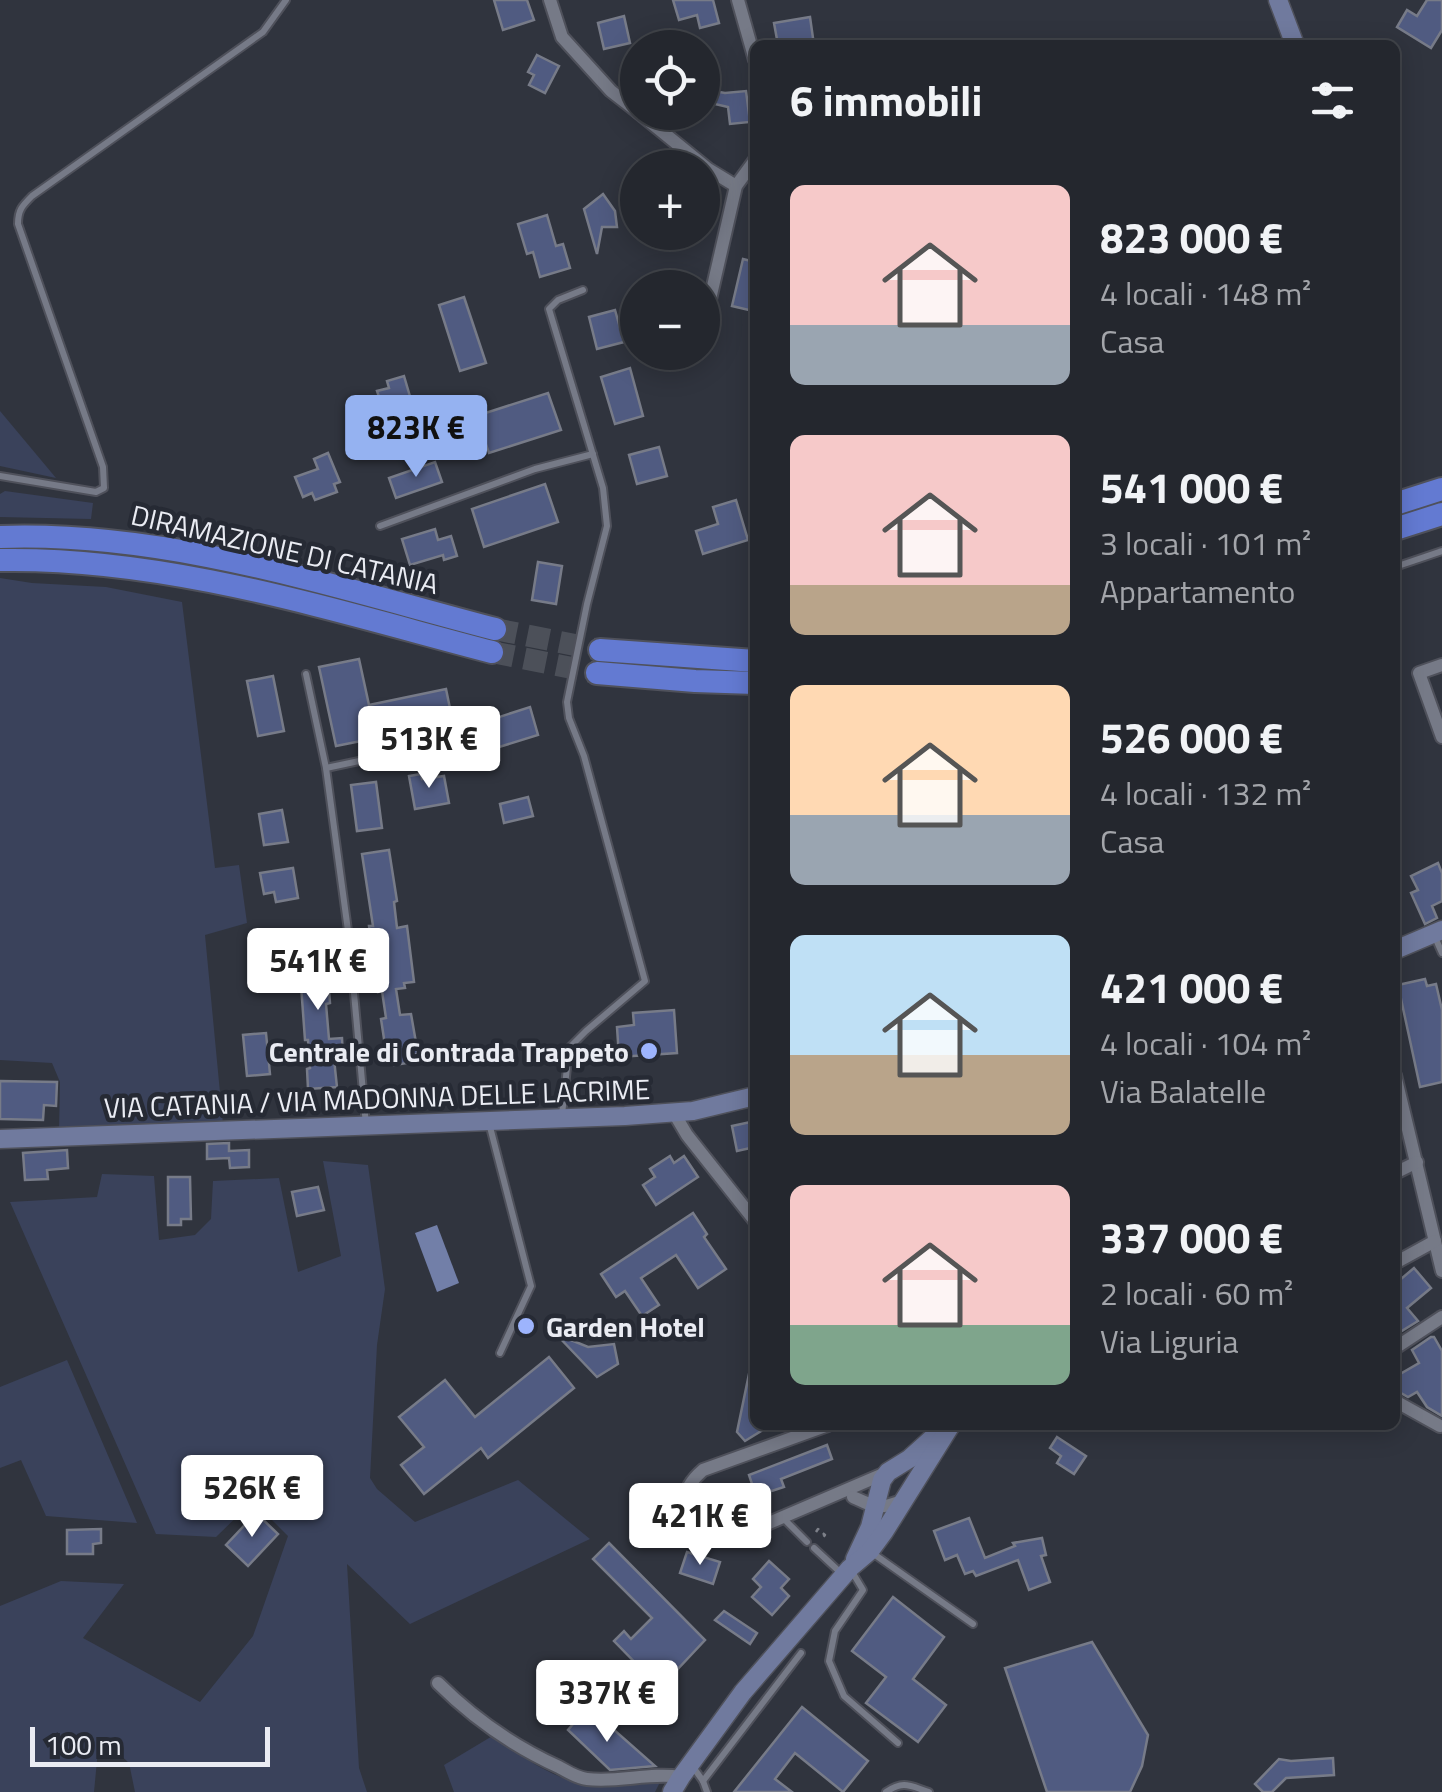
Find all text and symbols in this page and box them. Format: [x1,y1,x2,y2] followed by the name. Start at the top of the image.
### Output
[620,30,720,370] map controls
[620,30,720,130] button: locate
[790,68,982,132] text: 6 immobili
[1305,73,1360,128] icon: filters
[620,150,720,250] button: +
[1100,205,1283,269] text: 823 000 €
[870,225,990,345] icon: home
[1100,269,1311,317] text: 4 locali · 148 m²
[620,270,720,370] button: −
[1100,317,1164,365] text: Casa
[335,395,497,480] pin: 823K €
[367,403,465,451] text: 823K €
[1100,455,1283,519] text: 541 000 €
[870,475,990,595] icon: home
[127,493,443,605] street label: DIRAMAZIONE DI CATANIA
[1100,519,1311,567] text: 3 locali · 101 m²
[1100,567,1295,615] text: Appartamento
[1100,705,1283,769] text: 526 000 €
[348,706,510,791] pin: 513K €
[380,714,478,762] text: 513K €
[870,725,990,845] icon: home
[1100,769,1311,817] text: 4 locali · 132 m²
[1100,817,1164,865] text: Casa
[237,928,399,1013] pin: 541K €
[269,936,367,984] text: 541K €
[1100,955,1283,1019] text: 421 000 €
[870,975,990,1095] icon: home
[1100,1019,1311,1067] text: 4 locali · 104 m²
[269,1030,629,1073] place label: Centrale di Contrada Trappeto
[638,1040,660,1062] marker: Centrale di Contrada Trappeto
[103,1067,651,1129] street label: VIA CATANIA / VIA MADONNA DELLE LACRIME
[1100,1067,1266,1115] text: Via Balatelle
[1100,1205,1283,1269] text: 337 000 €
[870,1225,990,1345] icon: home
[1100,1269,1293,1317] text: 2 locali · 60 m²
[546,1305,705,1348] place label: Garden Hotel
[515,1315,537,1337] marker: Garden Hotel
[1100,1317,1239,1365] text: Via Liguria
[171,1455,333,1540] pin: 526K €
[203,1463,301,1511] text: 526K €
[619,1483,781,1568] pin: 421K €
[651,1491,749,1539] text: 421K €
[526,1660,688,1745] pin: 337K €
[558,1668,656,1716] text: 337K €
[30,1722,270,1766] scale bar
[45,1723,122,1766] text: 100 m

